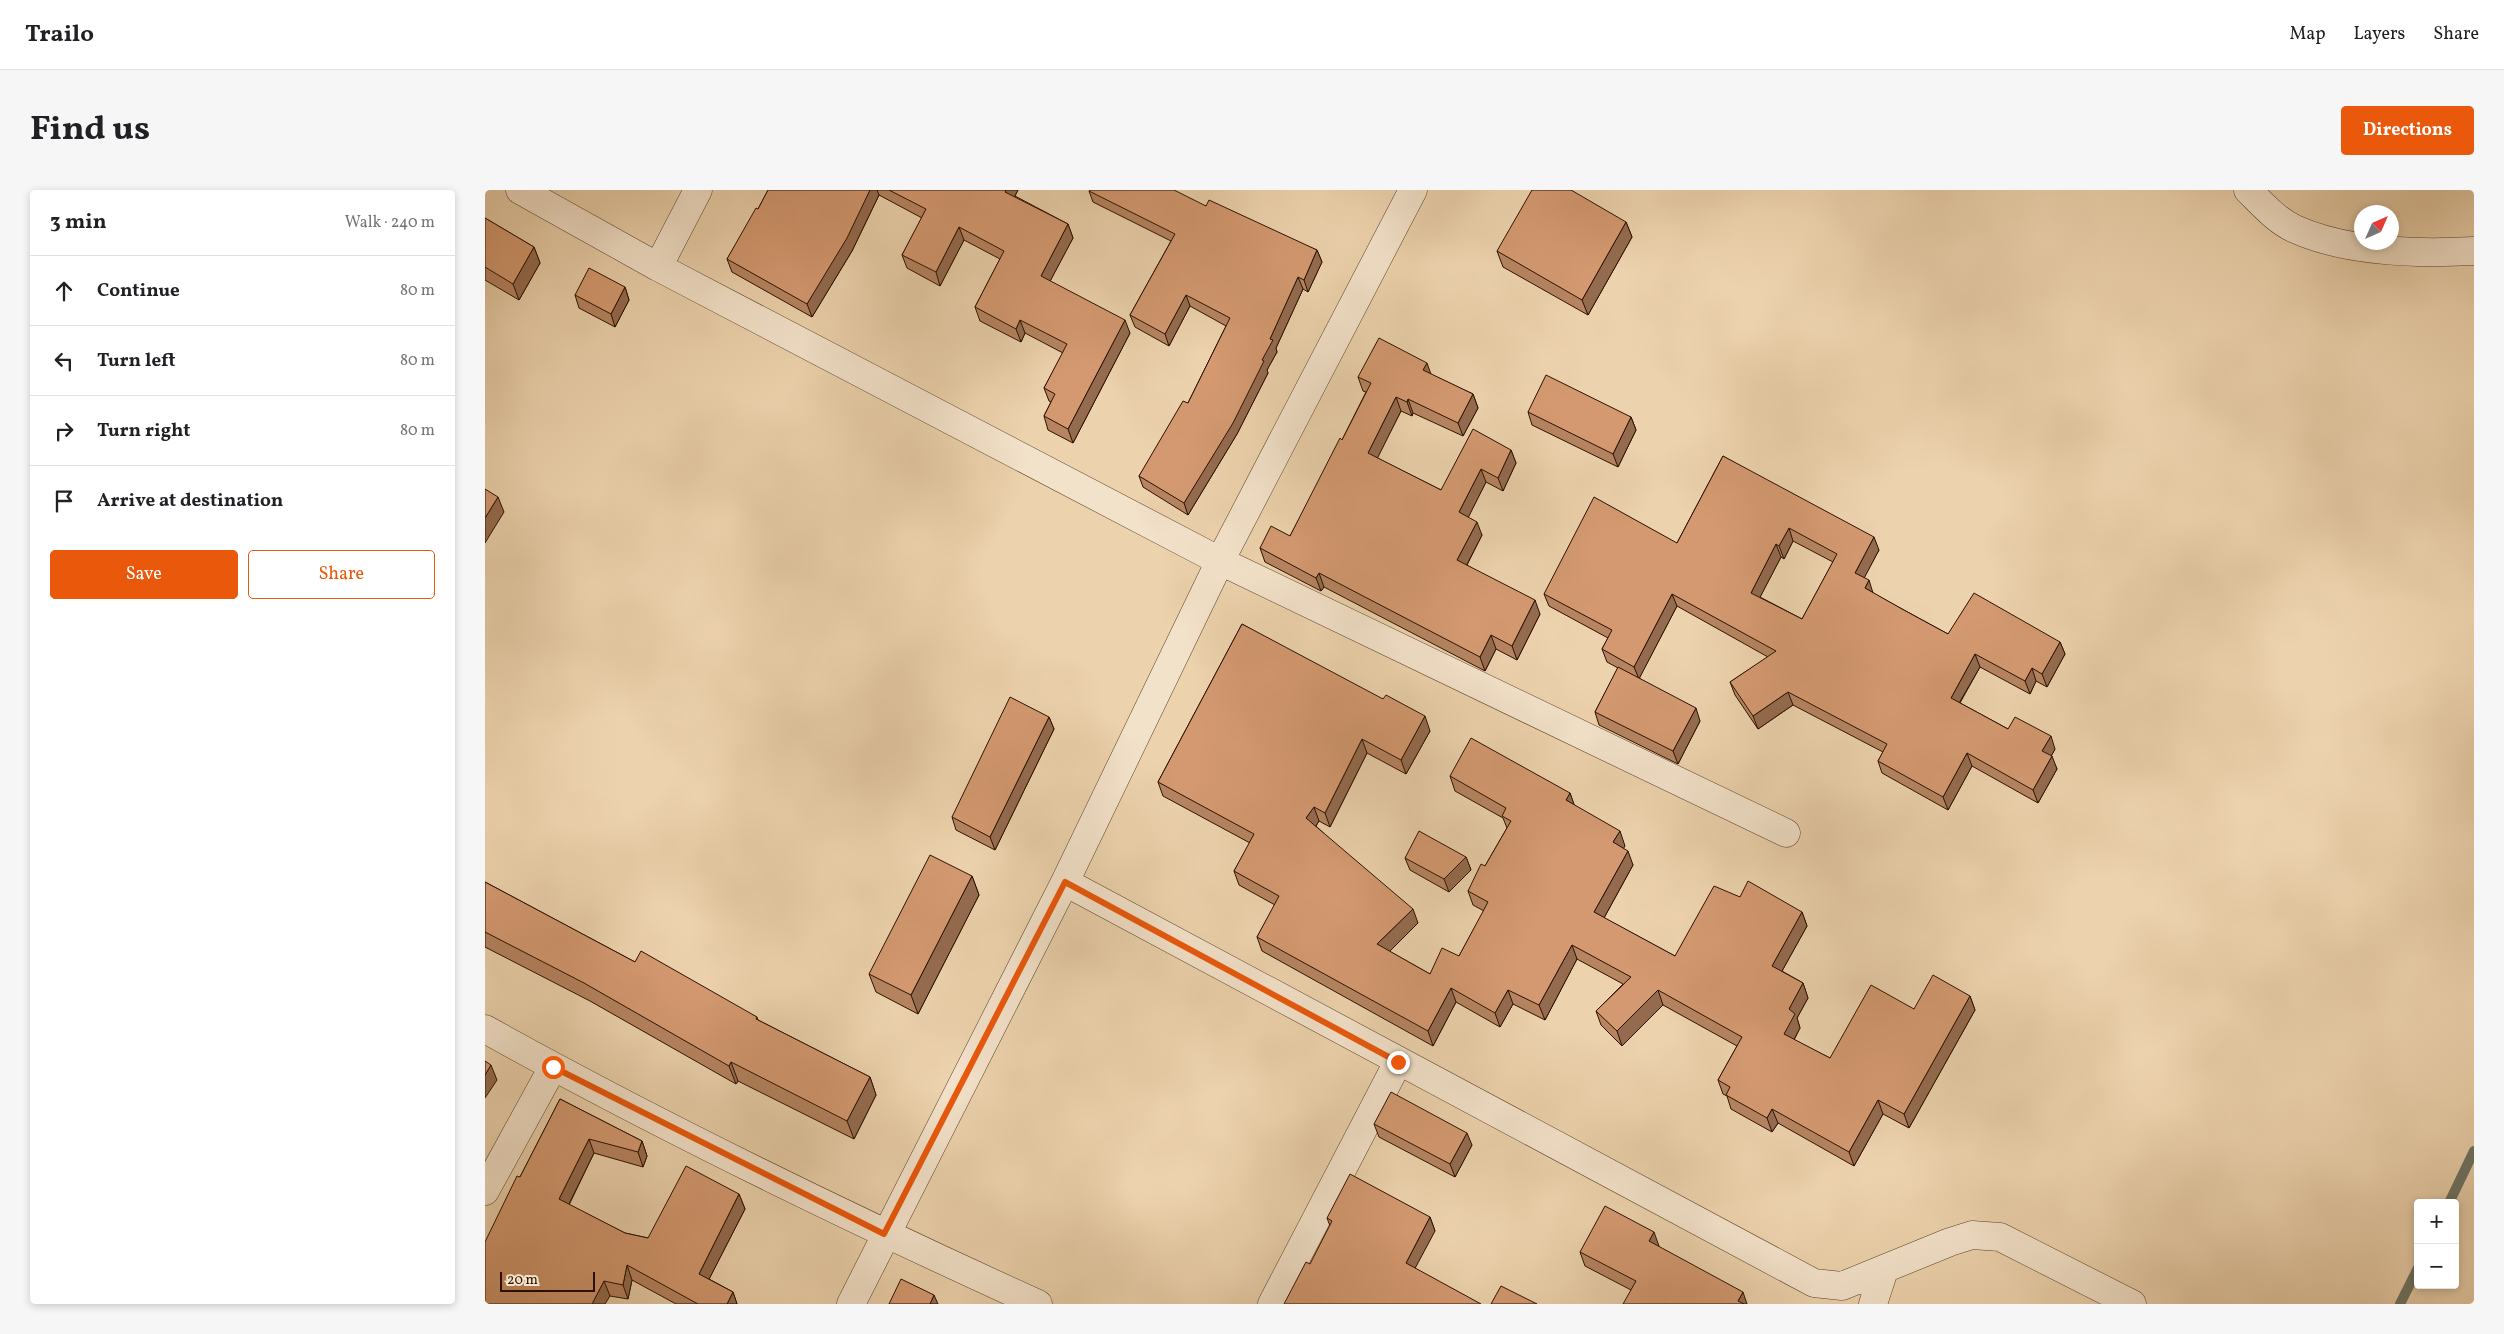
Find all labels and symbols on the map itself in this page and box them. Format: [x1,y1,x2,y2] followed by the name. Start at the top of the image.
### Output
[2354,205,2399,250] north arrow
[1387,1051,1410,1074] route end
[542,1056,565,1079] route start
[500,1269,595,1292] scale bar

